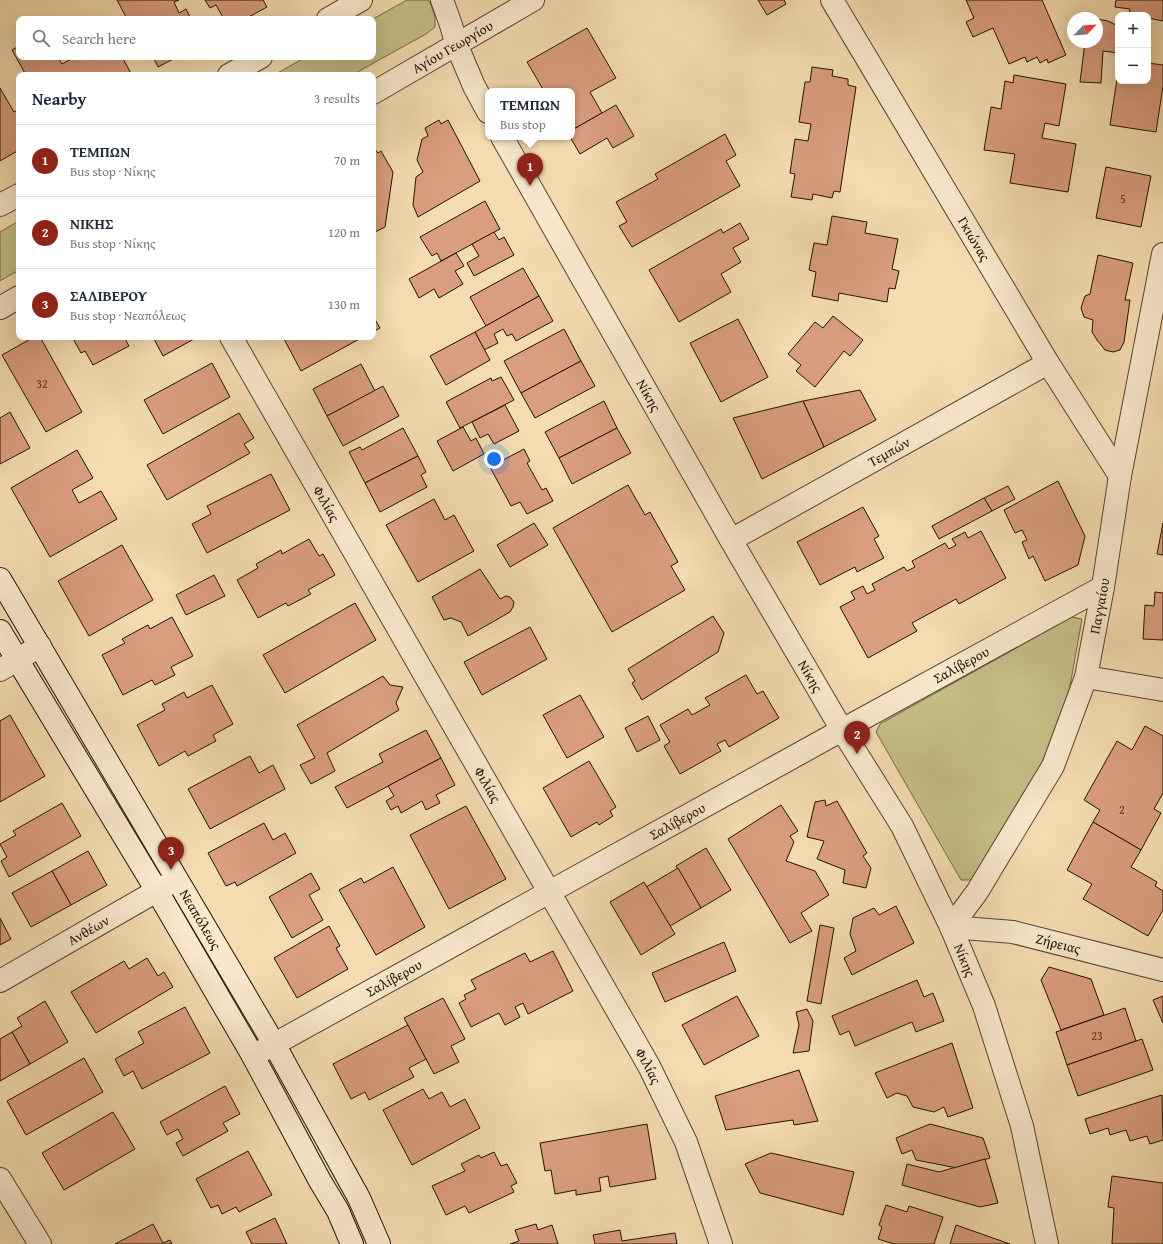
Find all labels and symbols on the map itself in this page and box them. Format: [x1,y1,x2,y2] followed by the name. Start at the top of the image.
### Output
[1067,12,1103,48] north arrow
[408,15,497,78] street label: Αγίου Γεωργίου
[517,153,543,186] pin: 1
[1120,190,1126,207] house number: 5
[953,213,995,265] street label: Γκιώνας
[36,375,48,392] house number: 32
[632,375,666,415] street label: Νίκης
[864,432,914,472] street label: Τεμπών
[484,449,504,469] your location
[308,482,345,525] street label: Φιλίας
[1084,577,1114,636] street label: Παγγαίου
[929,641,993,688] street label: Σαλίβερου
[793,656,828,696] street label: Νίκης
[844,721,870,754] pin: 2
[469,763,506,806] street label: Φιλίας
[646,798,709,845] street label: Σαλίβερου
[1119,801,1125,818] house number: 2
[158,837,184,870] pin: 3
[175,885,226,953] street label: Νεαπόλεως
[64,910,113,950] street label: Ανθέων
[1034,928,1083,959] street label: Ζήρειας
[949,941,981,980] street label: Νίκης
[362,954,425,1002] street label: Σαλίβερου
[1091,1027,1103,1044] house number: 23
[631,1044,666,1088] street label: Φιλίας

